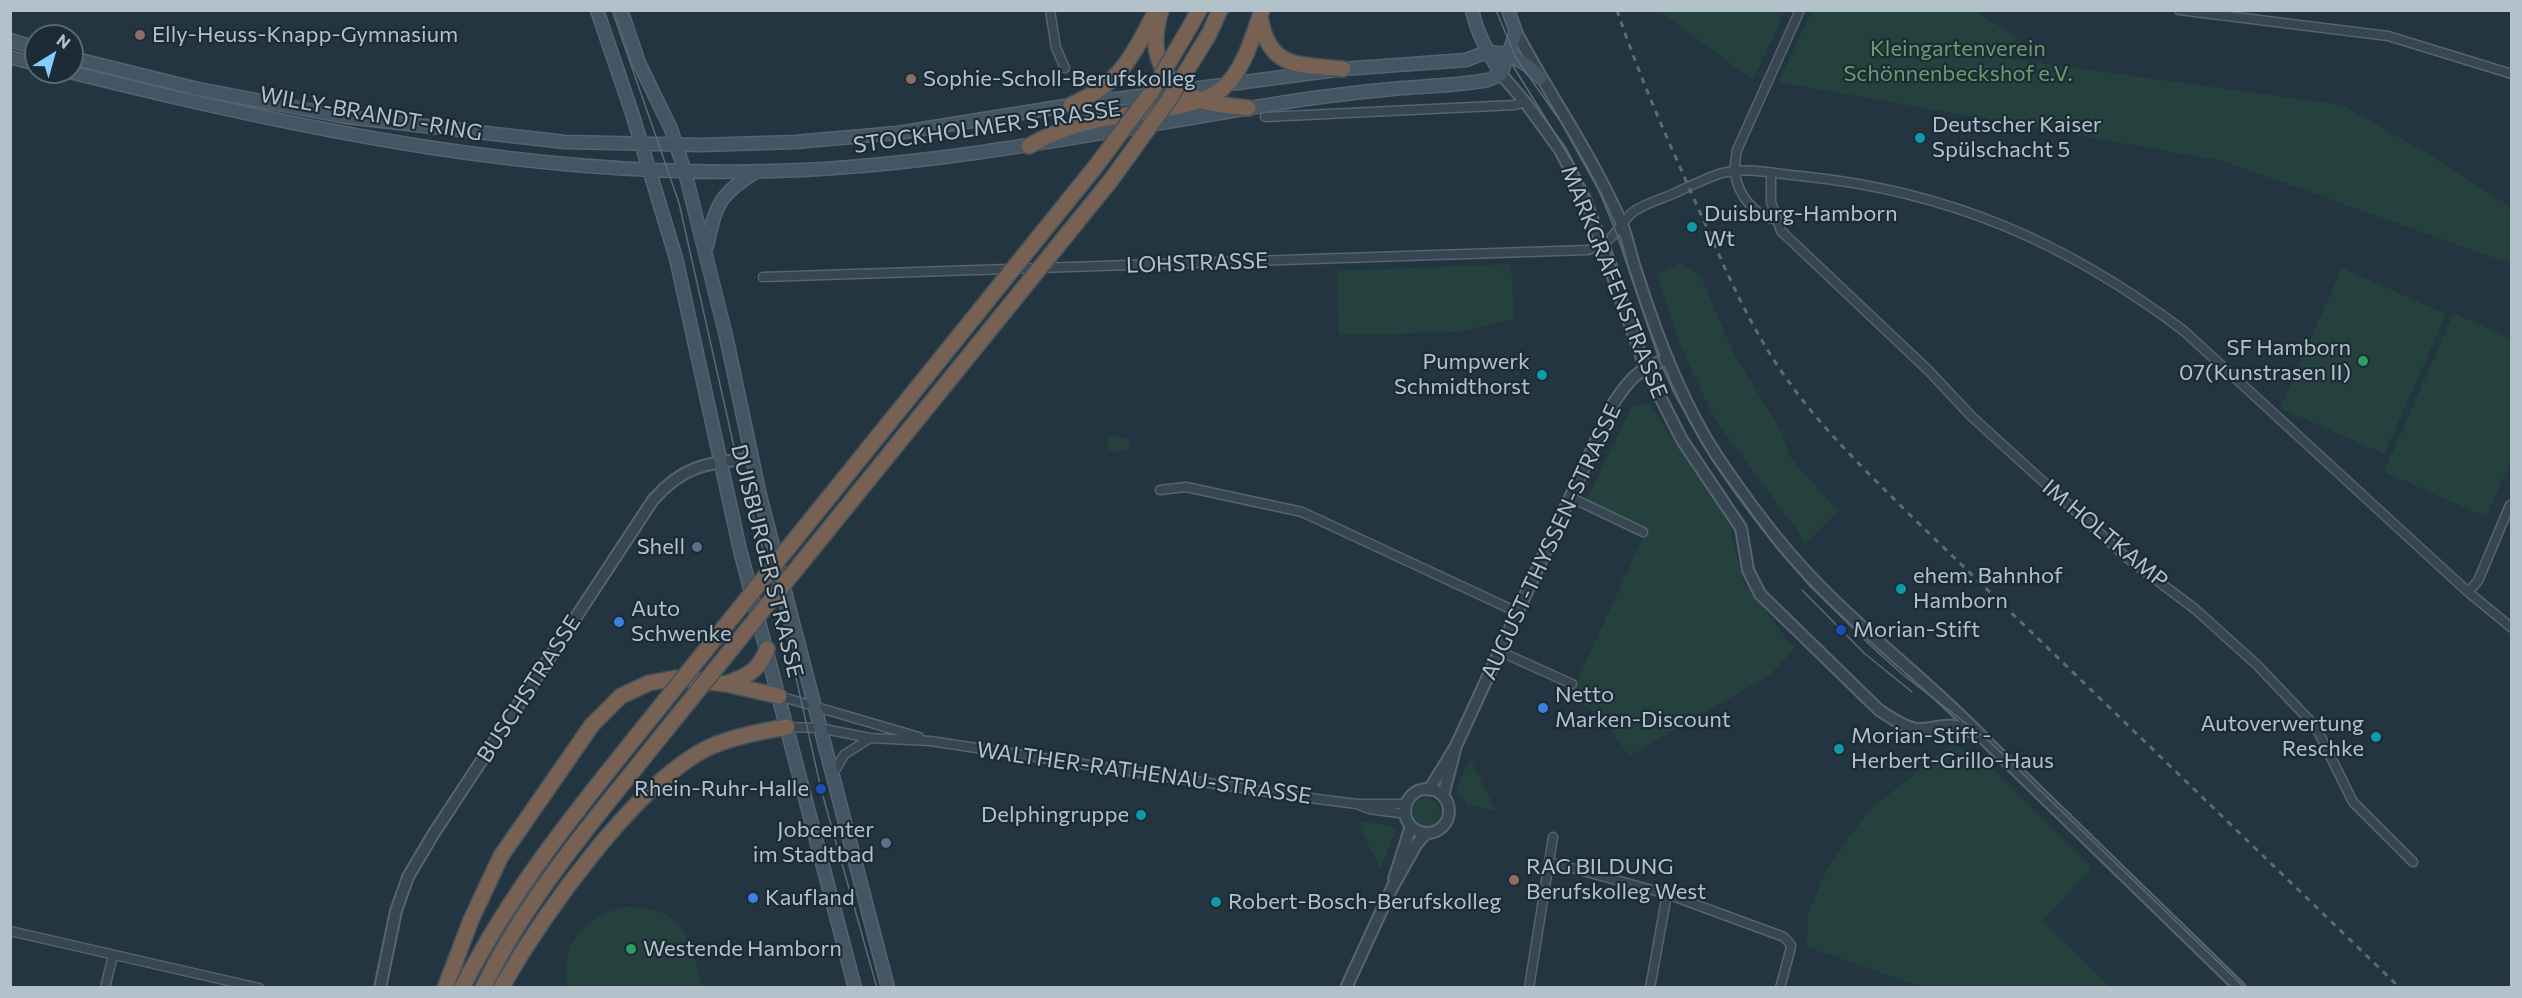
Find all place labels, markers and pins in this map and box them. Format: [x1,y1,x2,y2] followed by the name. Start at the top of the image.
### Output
[152,22,458,48] place label: Elly-Heuss-Knapp-Gymnasium
[133,28,147,42] marker: Elly-Heuss-Knapp-Gymnasium
[923,66,1196,92] place label: Sophie-Scholl-Berufskolleg
[904,72,918,86] marker: Sophie-Scholl-Berufskolleg
[1932,112,2102,164] place label: Deutscher Kaiser Spülschacht 5
[1913,131,1927,145] marker: Deutscher Kaiser Spülschacht 5
[1704,201,1898,252] place label: Duisburg-Hamborn Wt
[1685,220,1699,234] marker: Duisburg-Hamborn Wt
[2179,335,2351,386] place label: SF Hamborn 07(Kunstrasen II)
[1394,349,1530,400] place label: Pumpwerk Schmidthorst
[2356,354,2370,368] marker: SF Hamborn 07(Kunstrasen II)
[1535,368,1549,382] marker: Pumpwerk Schmidthorst
[637,534,685,560] place label: Shell
[690,540,704,554] marker: Shell
[1913,563,2063,614] place label: ehem. Bahnhof Hamborn
[1894,582,1908,596] marker: ehem. Bahnhof Hamborn
[631,596,732,648] place label: Auto Schwenke
[612,615,626,629] marker: Auto Schwenke
[1853,617,1980,643] place label: Morian-Stift
[1834,623,1848,637] marker: Morian-Stift
[1555,682,1731,734] place label: Netto Marken-Discount
[1536,701,1550,715] marker: Netto Marken-Discount
[2200,711,2364,762] place label: Autoverwertung Reschke
[1851,723,2054,774] place label: Morian-Stift - Herbert-Grillo-Haus
[2369,730,2383,744] marker: Autoverwertung Reschke
[1832,742,1846,756] marker: Morian-Stift - Herbert-Grillo-Haus
[634,776,809,802] place label: Rhein-Ruhr-Halle
[814,782,828,796] marker: Rhein-Ruhr-Halle
[981,802,1129,828] place label: Delphingruppe
[1134,808,1148,822] marker: Delphingruppe
[753,817,874,868] place label: Jobcenter im Stadtbad
[879,836,893,850] marker: Jobcenter im Stadtbad
[1526,854,1706,906] place label: RAG BILDUNG Berufskolleg West
[1507,873,1521,887] marker: RAG BILDUNG Berufskolleg West
[765,885,855,911] place label: Kaufland
[1228,889,1501,915] place label: Robert-Bosch-Berufskolleg
[746,891,760,905] marker: Kaufland
[1209,895,1223,909] marker: Robert-Bosch-Berufskolleg
[643,936,842,962] place label: Westende Hamborn
[624,942,638,956] marker: Westende Hamborn

